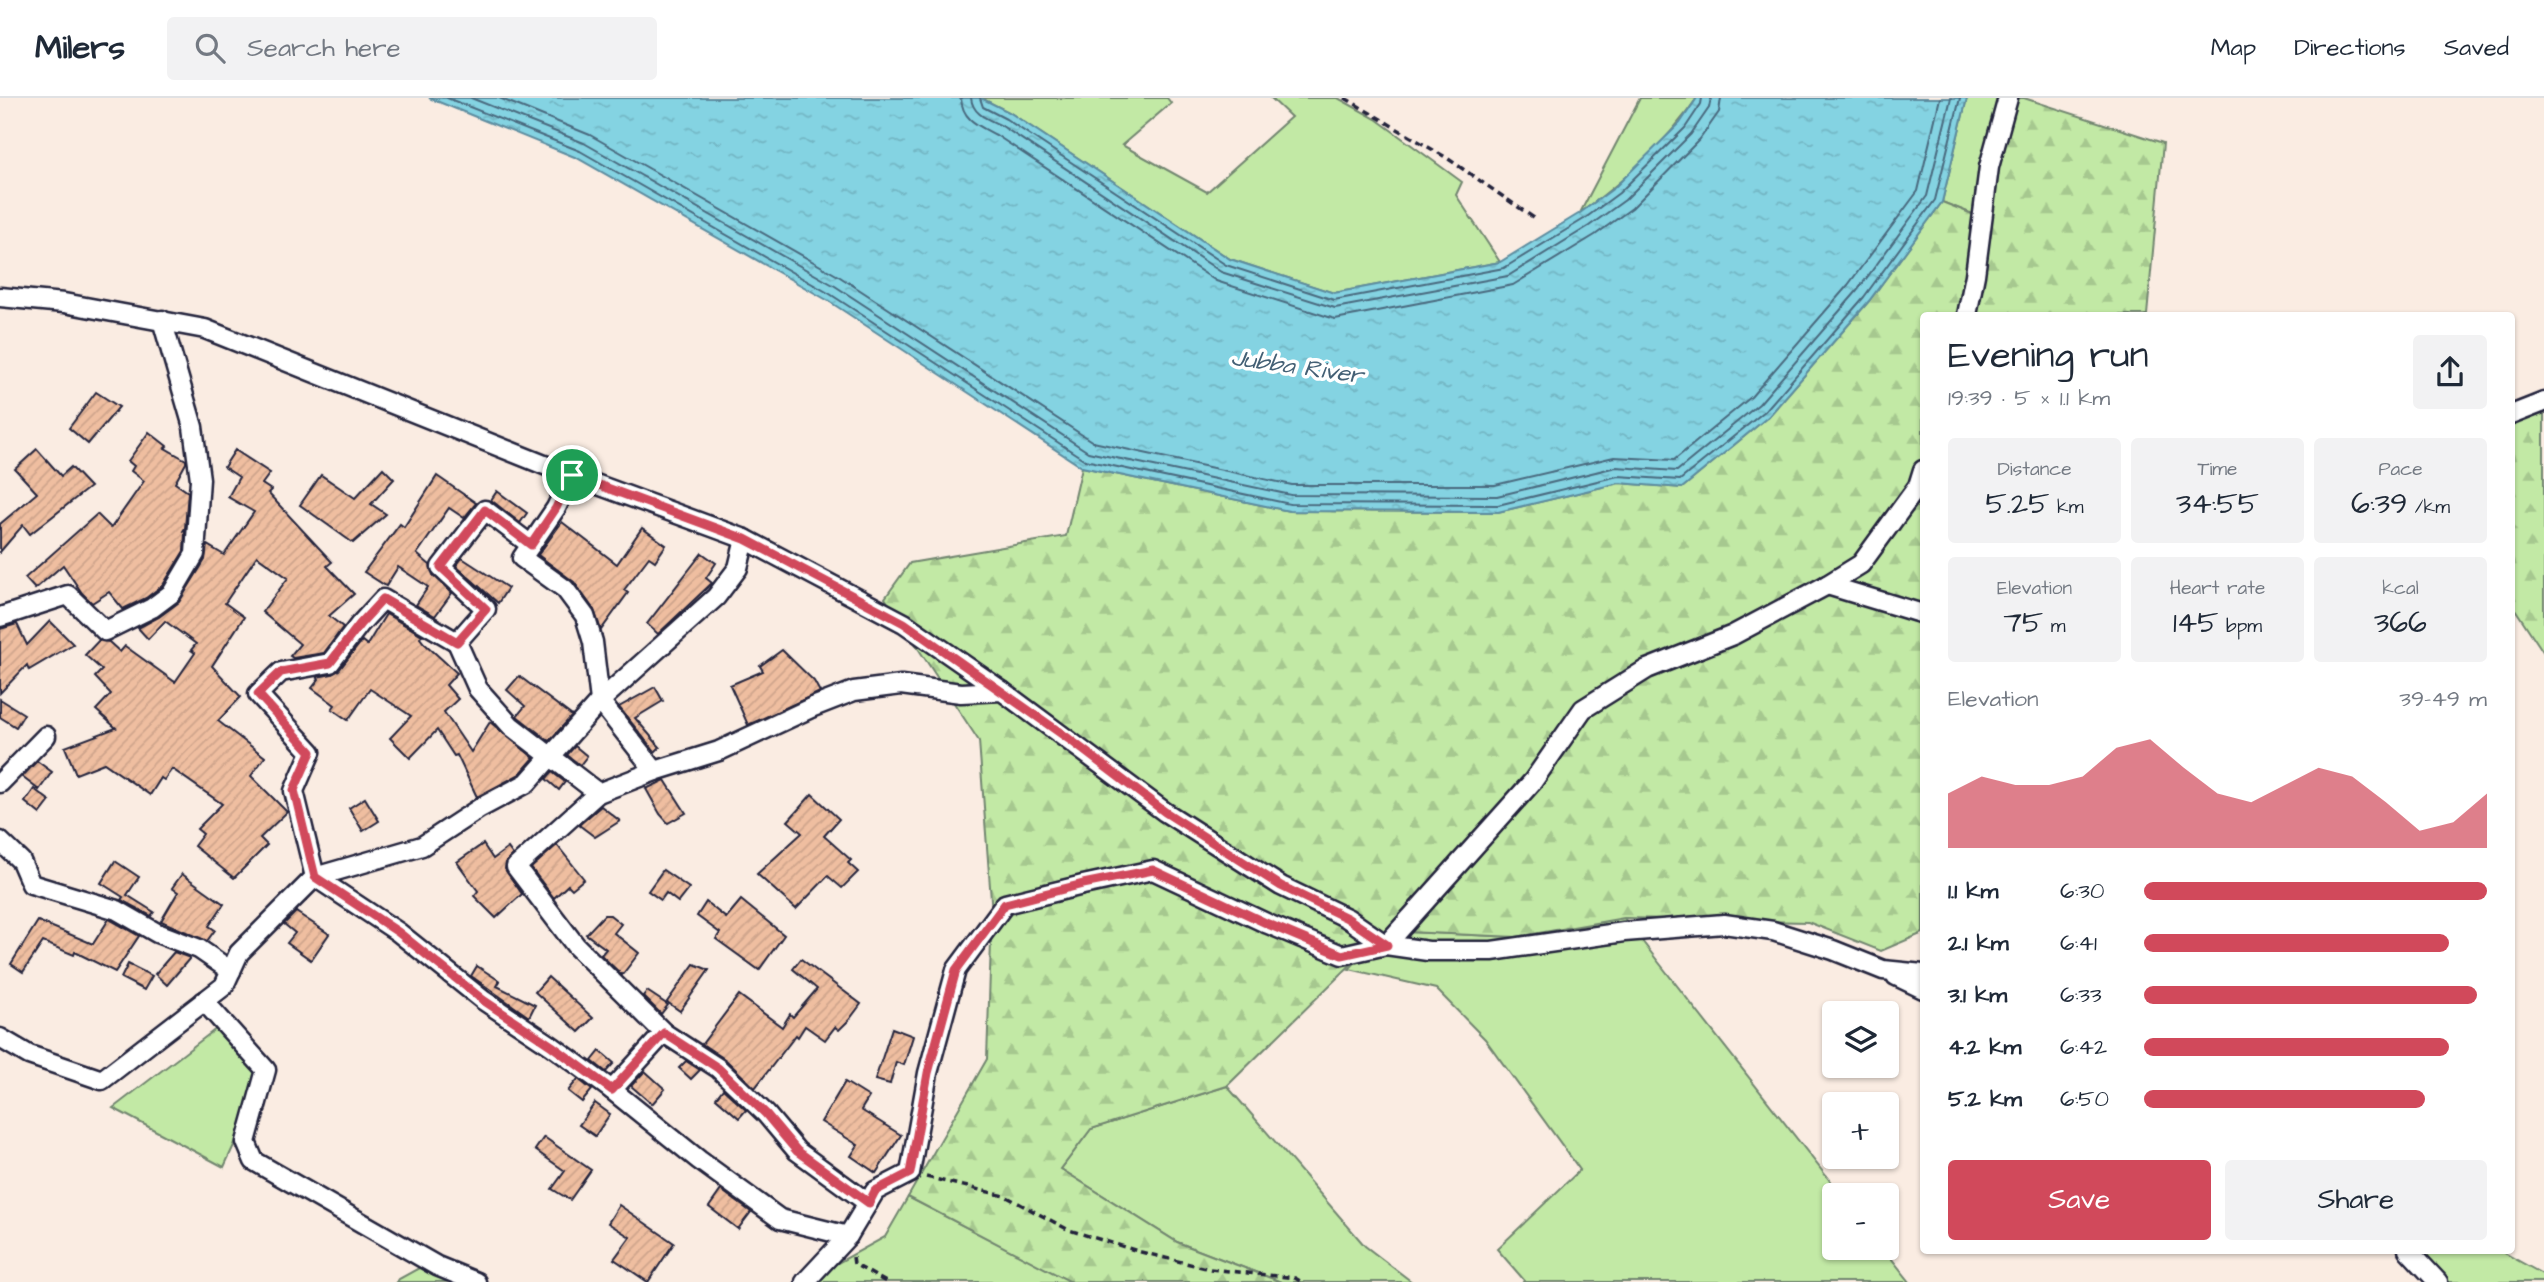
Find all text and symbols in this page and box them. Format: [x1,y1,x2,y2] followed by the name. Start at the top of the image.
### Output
[167,17,657,80] search box
[35,25,125,71] text: Milers
[191,29,229,67] icon: search
[247,30,401,66] text: Search here
[2211,31,2256,65] text: Map
[2294,31,2406,65] text: Directions
[2444,31,2509,65] text: Saved
[1948,330,2149,382] text: Evening run
[2413,335,2487,409] button: share
[1229,341,1368,393] water label: Jubba River
[1948,382,2110,414] text: 19:39 · 5 × 1.1 km
[542,445,602,505] pin
[553,456,591,494] icon: arrive
[1998,456,2071,483] text: Distance
[2198,456,2237,483] text: Time
[2378,456,2423,483] text: Pace
[1986,483,2049,525] text: 5.25
[2176,483,2259,525] text: 34:55
[2351,483,2407,525] text: 6:39
[2049,494,2083,521] text: km
[2407,494,2450,521] text: /km
[1997,575,2072,602] text: Elevation
[2170,575,2265,602] text: Heart rate
[2382,575,2419,602] text: kcal
[2003,602,2043,644] text: 75
[2173,602,2218,644] text: 145
[2374,602,2427,644] text: 366
[2043,613,2066,640] text: m
[2218,613,2262,640] text: bpm
[1948,683,2039,715] text: Elevation
[2399,683,2487,715] text: 39–49 m
[1948,875,1998,907] text: 1.1 km
[2060,875,2104,907] text: 6:30
[1948,927,2009,959] text: 2.1 km
[2060,927,2097,959] text: 6:41
[1948,979,2007,1011] text: 3.1 km
[2060,979,2102,1011] text: 6:33
[1822,1001,1899,1260] map controls
[1822,1001,1899,1078] button: layers
[1948,1031,2021,1063] text: 4.2 km
[2060,1031,2107,1063] text: 6:42
[1948,1083,2022,1115] text: 5.2 km
[2060,1083,2109,1115] text: 6:50
[1822,1092,1899,1169] button: +
[1948,1160,2211,1240] button: Save
[2225,1160,2487,1240] button: Share
[1822,1183,1899,1260] button: −

